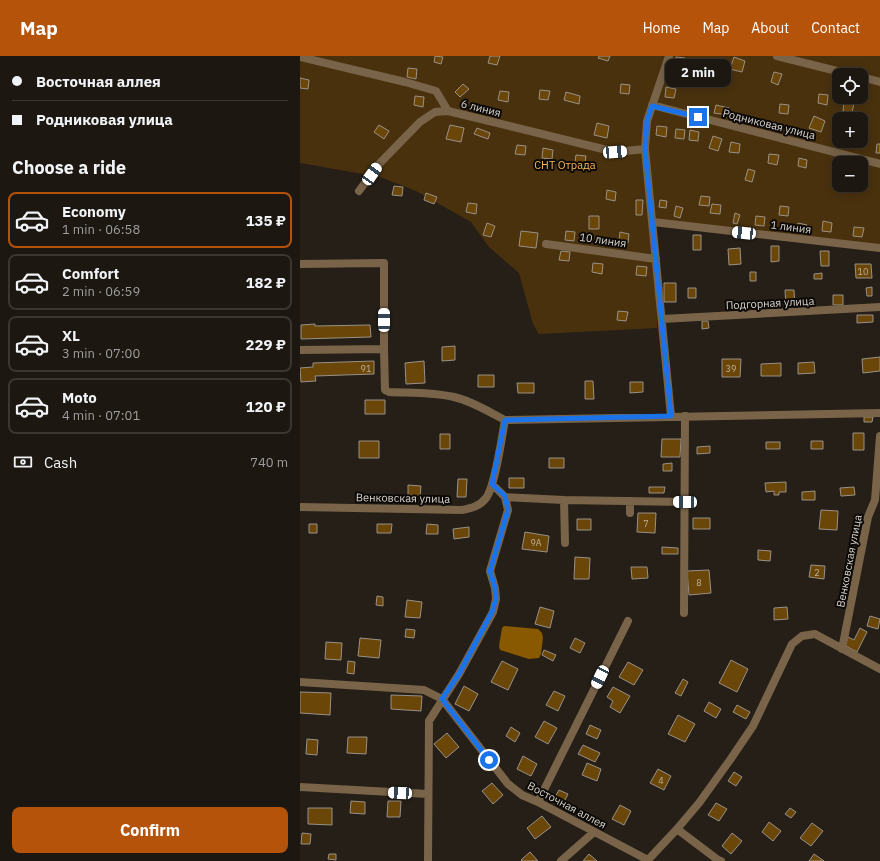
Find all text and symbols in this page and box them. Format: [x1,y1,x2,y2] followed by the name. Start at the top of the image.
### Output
[20,16,58,40] text: Map
[643,19,680,37] text: Home
[702,19,729,37] text: Map
[751,19,789,37] text: About
[811,19,860,37] text: Contact
[665,59,731,87] callout: 2 min
[681,64,715,81] text: 2 min
[832,68,868,192] map controls
[832,68,868,104] button: locate
[36,72,161,91] text: Восточная аллея
[460,96,502,120] street label: 6 линия
[721,106,817,142] street label: Родниковая улица
[689,108,707,126] route end
[36,110,173,129] text: Родниковая улица
[832,112,868,148] button: +
[603,145,627,159] car
[12,156,126,179] text: Choose a ride
[832,156,868,192] button: −
[534,158,596,172] park label: СНТ Отрада
[360,161,384,187] car
[14,202,50,238] icon: car
[62,202,126,221] text: Economy
[246,211,286,230] text: 135 ₽
[770,218,812,236] street label: 1 линия
[62,221,140,238] text: 1 min · 06:58
[731,226,757,240] car
[579,230,627,250] street label: 10 линия
[14,264,50,300] icon: car
[62,264,119,283] text: Comfort
[858,266,868,277] house number: 10
[246,273,286,292] text: 182 ₽
[62,283,140,300] text: 2 min · 06:59
[725,294,815,312] street label: Подгорная улица
[378,308,390,332] car
[14,326,50,362] icon: car
[62,326,80,345] text: XL
[246,335,286,354] text: 229 ₽
[62,345,140,362] text: 3 min · 07:00
[361,363,371,374] house number: 91
[726,363,736,374] house number: 39
[14,388,50,424] icon: car
[62,388,97,407] text: Moto
[246,397,286,416] text: 120 ₽
[62,407,140,424] text: 4 min · 07:01
[12,451,34,473] icon: cash
[44,453,77,472] text: Cash
[250,454,288,471] text: 740 m
[356,490,450,506] street label: Венковская улица
[673,496,697,508] car
[833,513,865,609] street label: Венковская улица
[643,518,649,529] house number: 7
[530,537,542,548] house number: 9А
[814,567,820,578] house number: 2
[696,577,702,588] house number: 8
[589,664,611,690] car
[480,751,498,769] route start
[658,775,664,786] house number: 4
[525,778,609,832] street label: Восточная аллея
[388,786,412,800] car
[12,807,288,853] button: Confirm

